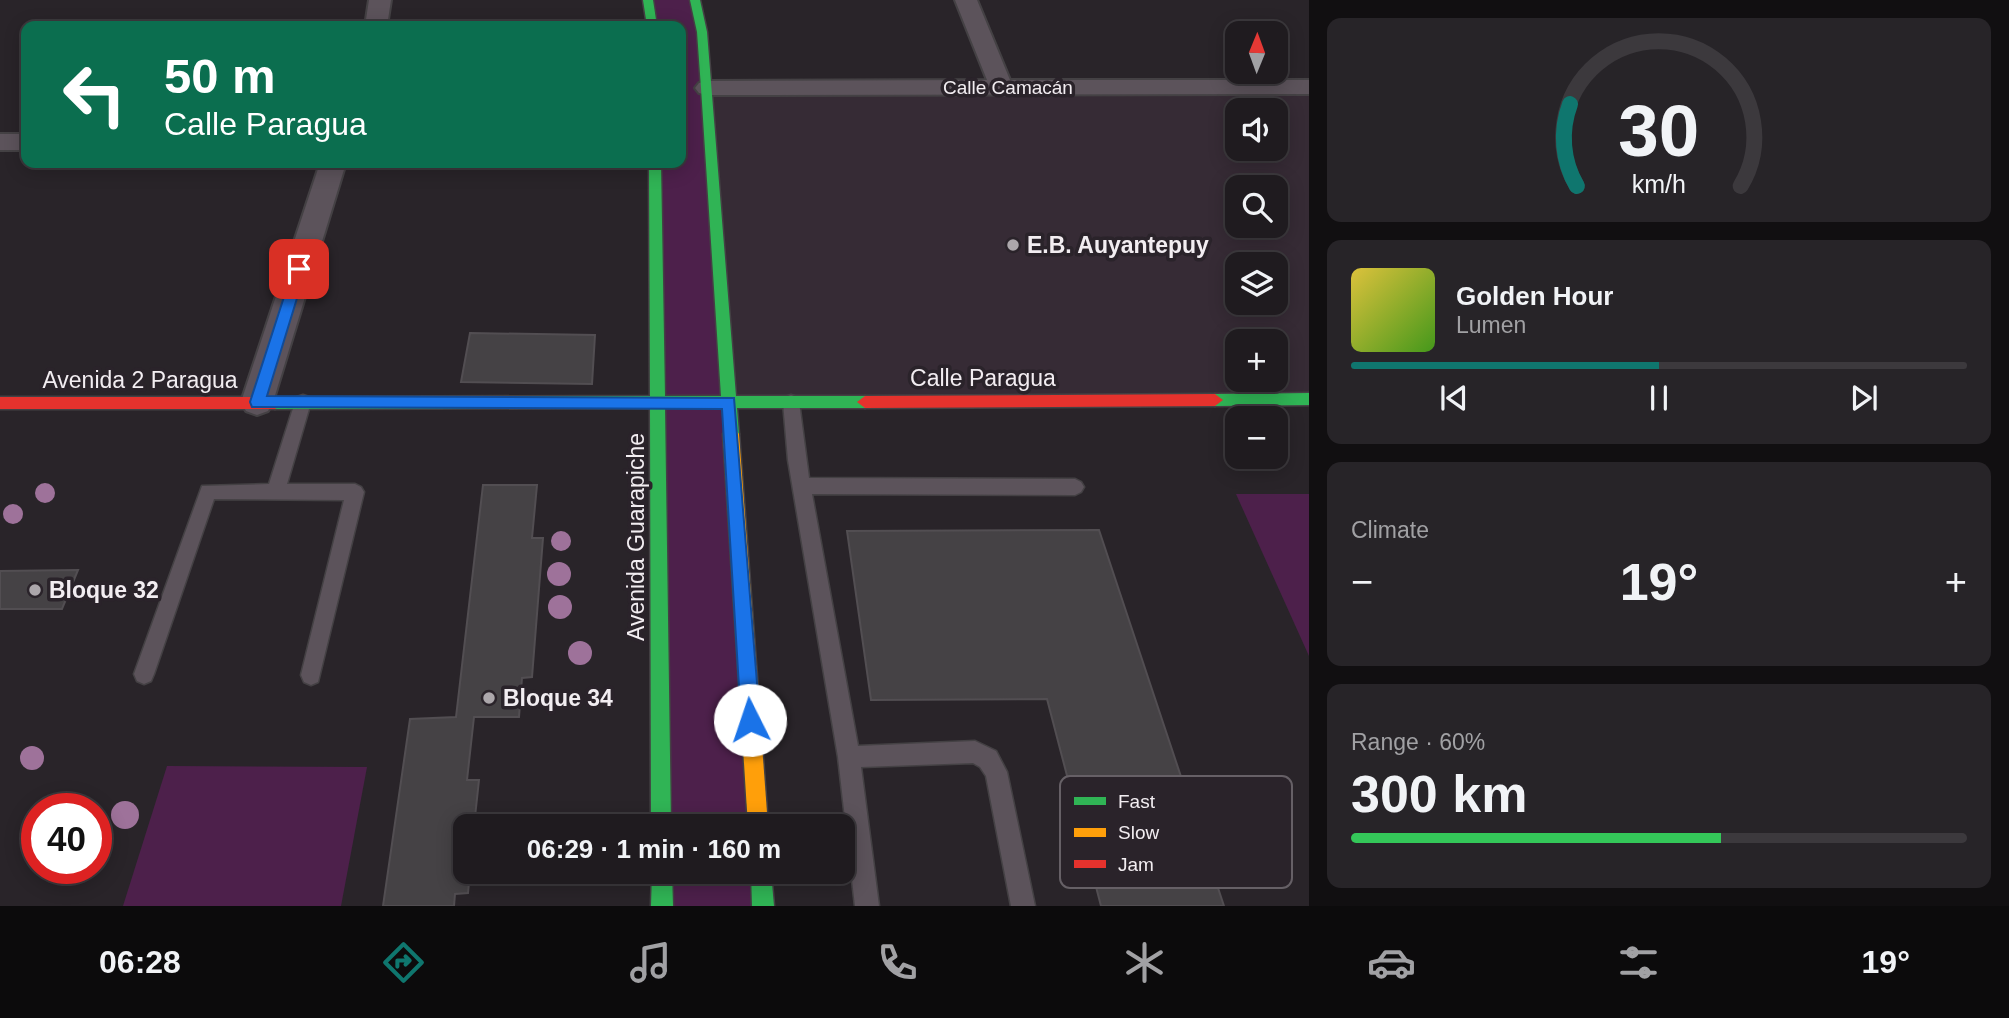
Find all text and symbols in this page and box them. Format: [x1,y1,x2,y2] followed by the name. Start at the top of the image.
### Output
[1225,21,1288,84] north arrow
[1225,21,1288,469] map controls
[49,49,140,140] icon: left
[164,49,276,103] text: 50 m
[943,77,1073,98] street label: Calle Camacán
[1619,90,1699,171] text: 30
[1225,98,1288,161] button: sound
[164,106,367,142] text: Calle Paragua
[1632,170,1686,198] text: km/h
[1225,175,1288,238] button: search
[1027,232,1209,258] place label: E.B. Auyantepuy
[1005,237,1021,253] marker: E.B. Auyantepuy
[269,239,329,299] pin
[280,250,318,288] icon: arrive
[1225,252,1288,315] button: layers
[1456,281,1613,311] text: Golden Hour
[1456,312,1526,338] text: Lumen
[1225,329,1288,392] button: +
[910,365,1056,391] street label: Calle Paragua
[42,367,238,393] street label: Avenida 2 Paragua
[1435,379,1473,417] icon: previous
[1640,379,1678,417] icon: pause
[1845,379,1883,417] icon: next
[1225,406,1288,469] button: −
[623,433,649,641] street label: Avenida Guarapiche
[1351,517,1429,543] text: Climate
[1620,553,1698,611] text: 19°
[1351,561,1373,603] text: −
[1945,561,1967,603] text: +
[49,577,159,603] place label: Bloque 32
[27,582,43,598] marker: Bloque 32
[713,683,787,757] position arrow
[503,685,613,711] place label: Bloque 34
[481,690,497,706] marker: Bloque 34
[1351,729,1485,755] text: Range · 60%
[1351,765,1527,823] text: 300 km
[1060,776,1292,888] legend
[1118,791,1156,812] text: Fast
[21,793,112,884] speed limit sign: 40
[1118,822,1159,843] text: Slow
[527,834,781,864] text: 06:29 · 1 min · 160 m
[1118,854,1154,875] text: Jam
[379,938,428,987] icon: directions
[626,938,675,987] icon: music
[873,938,922,987] icon: phone
[1120,938,1169,987] icon: climate
[1367,938,1416,987] icon: car
[1614,938,1663,987] icon: filters
[99,944,181,980] text: 06:28
[1862,944,1910,980] text: 19°

